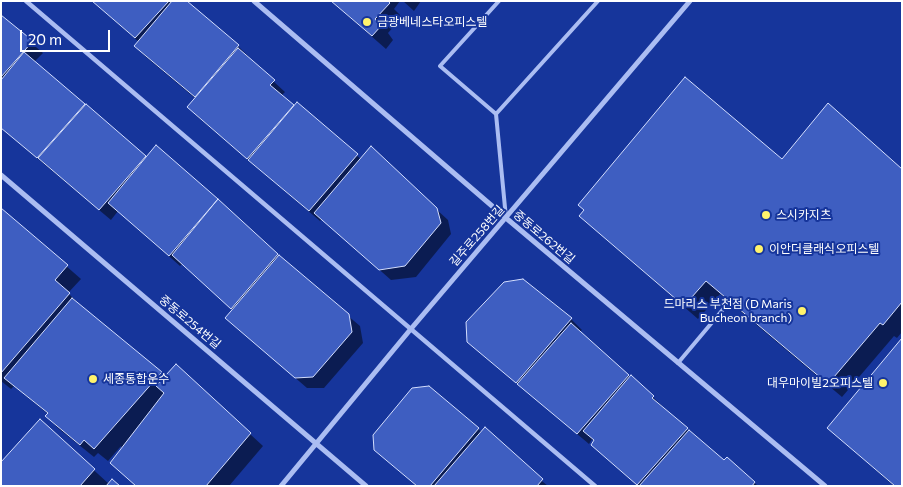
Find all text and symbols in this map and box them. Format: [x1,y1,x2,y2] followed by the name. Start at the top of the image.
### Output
[377,15,487,29] place label: 금광베네스타오피스텔
[361,16,373,28] marker: 금광베네스타오피스텔
[22,20,112,52] scale bar
[28,30,62,48] text: 20 m
[447,203,507,269] street label: 길주로258번길
[510,207,578,267] street label: 중동로262번길
[776,208,831,222] place label: 스시카지츠
[760,209,772,221] marker: 스시카지츠
[769,242,879,256] place label: 이안더클래식오피스텔
[753,243,765,255] marker: 이안더클래식오피스텔
[156,292,224,352] street label: 중동로254번길
[663,297,792,325] place label: 드마리스 부천점 (D Maris Bucheon branch)
[796,305,808,317] marker: 드마리스 부천점 (D Maris Bucheon branch)
[103,372,169,386] place label: 세종통합운수
[87,373,99,385] marker: 세종통합운수
[767,376,873,390] place label: 대우마이빌2오피스텔
[877,377,889,389] marker: 대우마이빌2오피스텔

